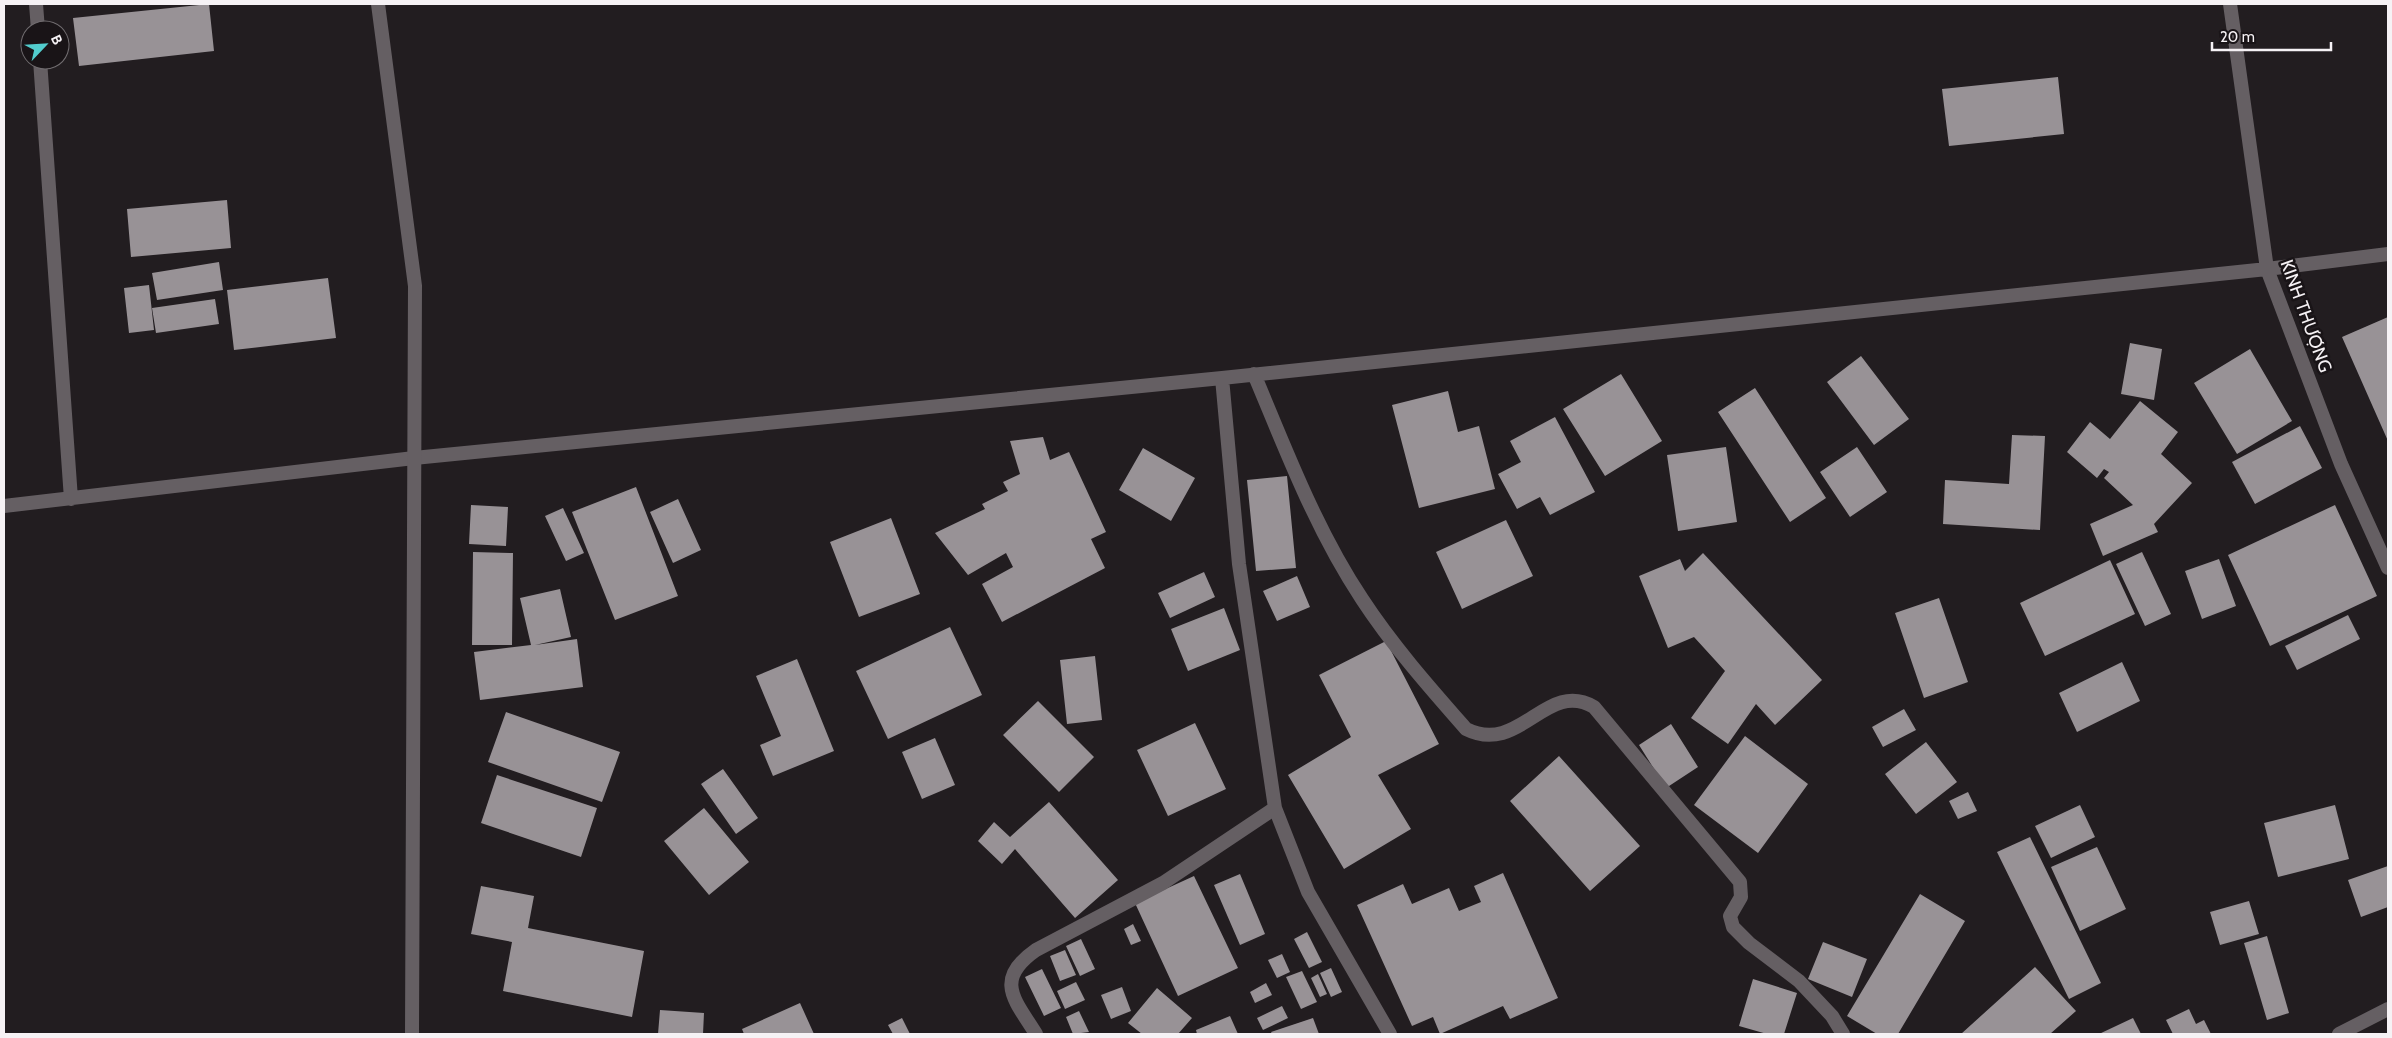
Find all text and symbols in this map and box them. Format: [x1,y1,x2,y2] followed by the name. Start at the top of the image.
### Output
[20,20,70,70] north arrow
[2212,20,2331,52] scale bar
[2220,28,2255,46] text: 20 m
[47,32,67,47] text: B
[2275,257,2337,375] street label: KINH THƯỢNG

